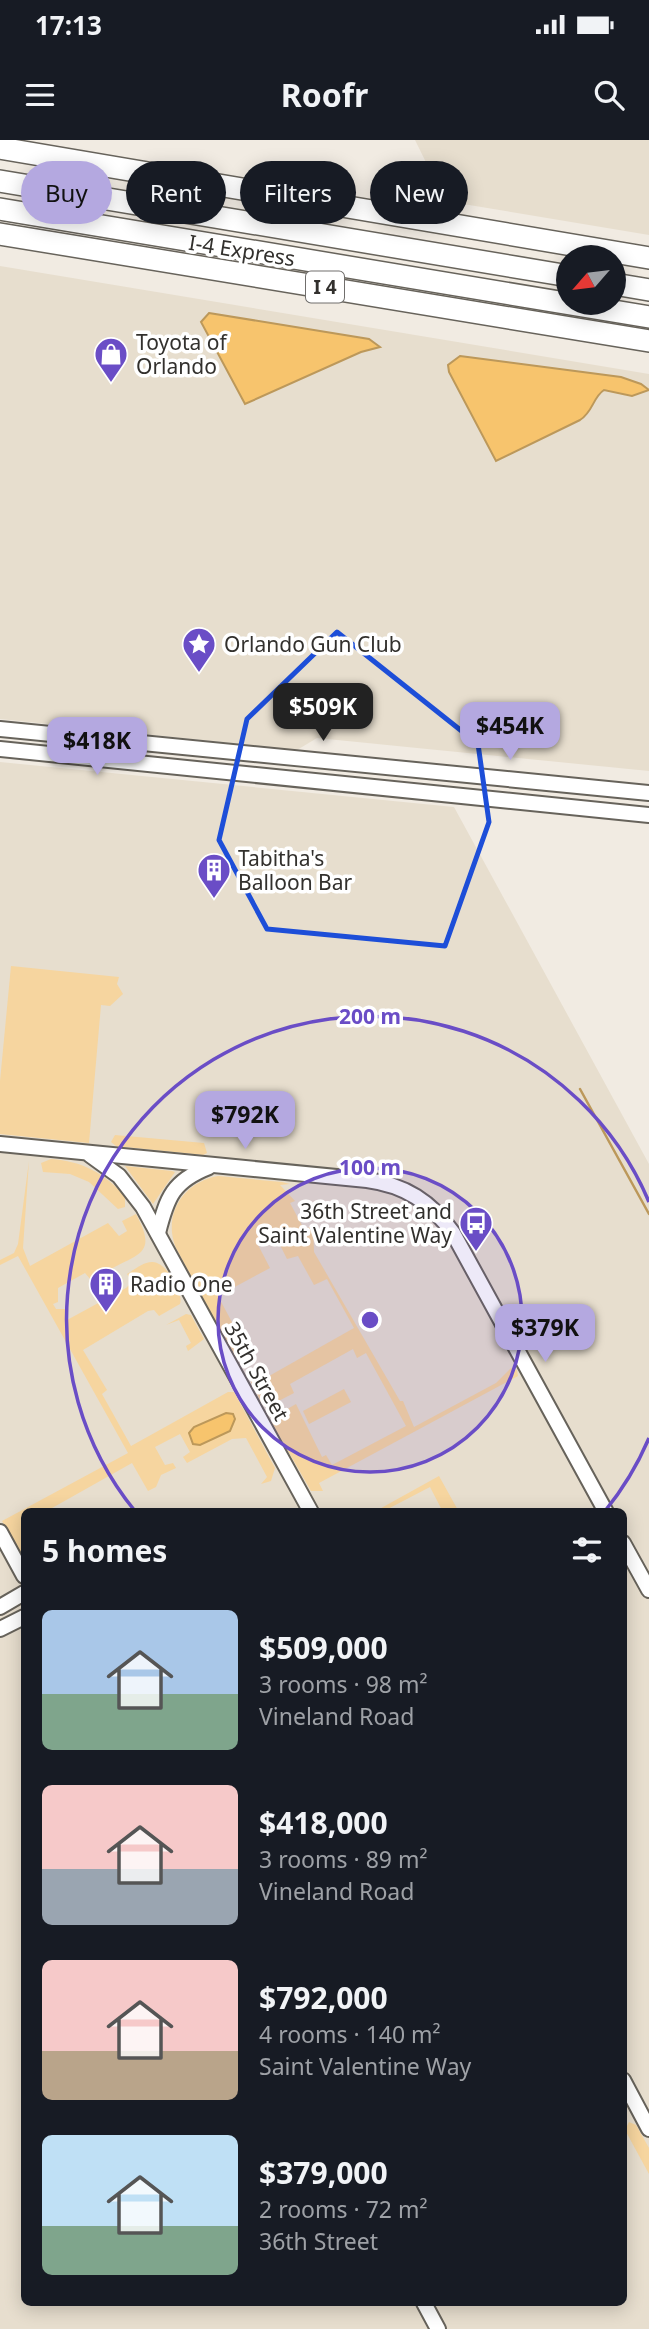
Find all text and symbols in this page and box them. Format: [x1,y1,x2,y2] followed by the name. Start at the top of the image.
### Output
[35,7,102,43] text: 17:13
[281,73,368,116] text: Roofr
[21,76,59,114] icon: menu
[590,76,628,114] icon: search
[21,161,112,224] chip: Buy
[126,161,226,224] chip: Rent
[240,161,356,224] chip: Filters
[370,161,468,224] chip: New
[187,228,297,272] street label: I-4 Express
[556,245,626,315] north arrow
[556,245,626,315] map controls
[306,272,344,302] road number: I 4
[136,328,228,380] place label: Toyota of Orlando
[92,335,130,384] shop icon: Toyota of Orlando
[180,625,218,674] place icon: Orlando Gun Club
[224,630,402,658] place label: Orlando Gun Club
[274,684,372,743] pin: $509K
[289,690,357,722] text: $509K
[461,702,559,762] pin: $454K
[476,709,544,741] text: $454K
[48,718,146,777] pin: $418K
[63,724,131,756] text: $418K
[238,844,353,896] place label: Tabitha's Balloon Bar
[195,851,233,900] building icon: Tabitha's Balloon Bar
[339,1002,401,1030] text: 200 m
[196,1091,294,1151] pin: $792K
[211,1098,279,1130] text: $792K
[339,1153,401,1181] text: 100 m
[258,1197,452,1249] place label: 36th Street and Saint Valentine Way
[457,1204,495,1253] bus stop icon: 36th Street and Saint Valentine Way
[87,1265,125,1314] building icon: Radio One
[130,1270,233,1298] place label: Radio One
[496,1304,594,1364] pin: $379K
[358,1308,382,1332] centre of rings
[511,1311,579,1343] text: $379K
[218,1317,296,1426] street label: 35th Street
[42,1530,167,1571] text: 5 homes
[568,1531,606,1569] icon: filters
[259,1627,388,1668] text: $509,000
[98,1638,182,1722] icon: home
[259,1668,428,1700] text: 3 rooms · 98 m²
[259,1700,414,1732] text: Vineland Road
[259,1802,388,1843] text: $418,000
[98,1813,182,1897] icon: home
[259,1843,428,1875] text: 3 rooms · 89 m²
[259,1875,414,1907] text: Vineland Road
[259,1977,388,2018] text: $792,000
[98,1988,182,2072] icon: home
[259,2018,441,2050] text: 4 rooms · 140 m²
[259,2050,471,2082] text: Saint Valentine Way
[259,2152,388,2193] text: $379,000
[98,2163,182,2247] icon: home
[259,2193,428,2225] text: 2 rooms · 72 m²
[259,2225,378,2257] text: 36th Street

